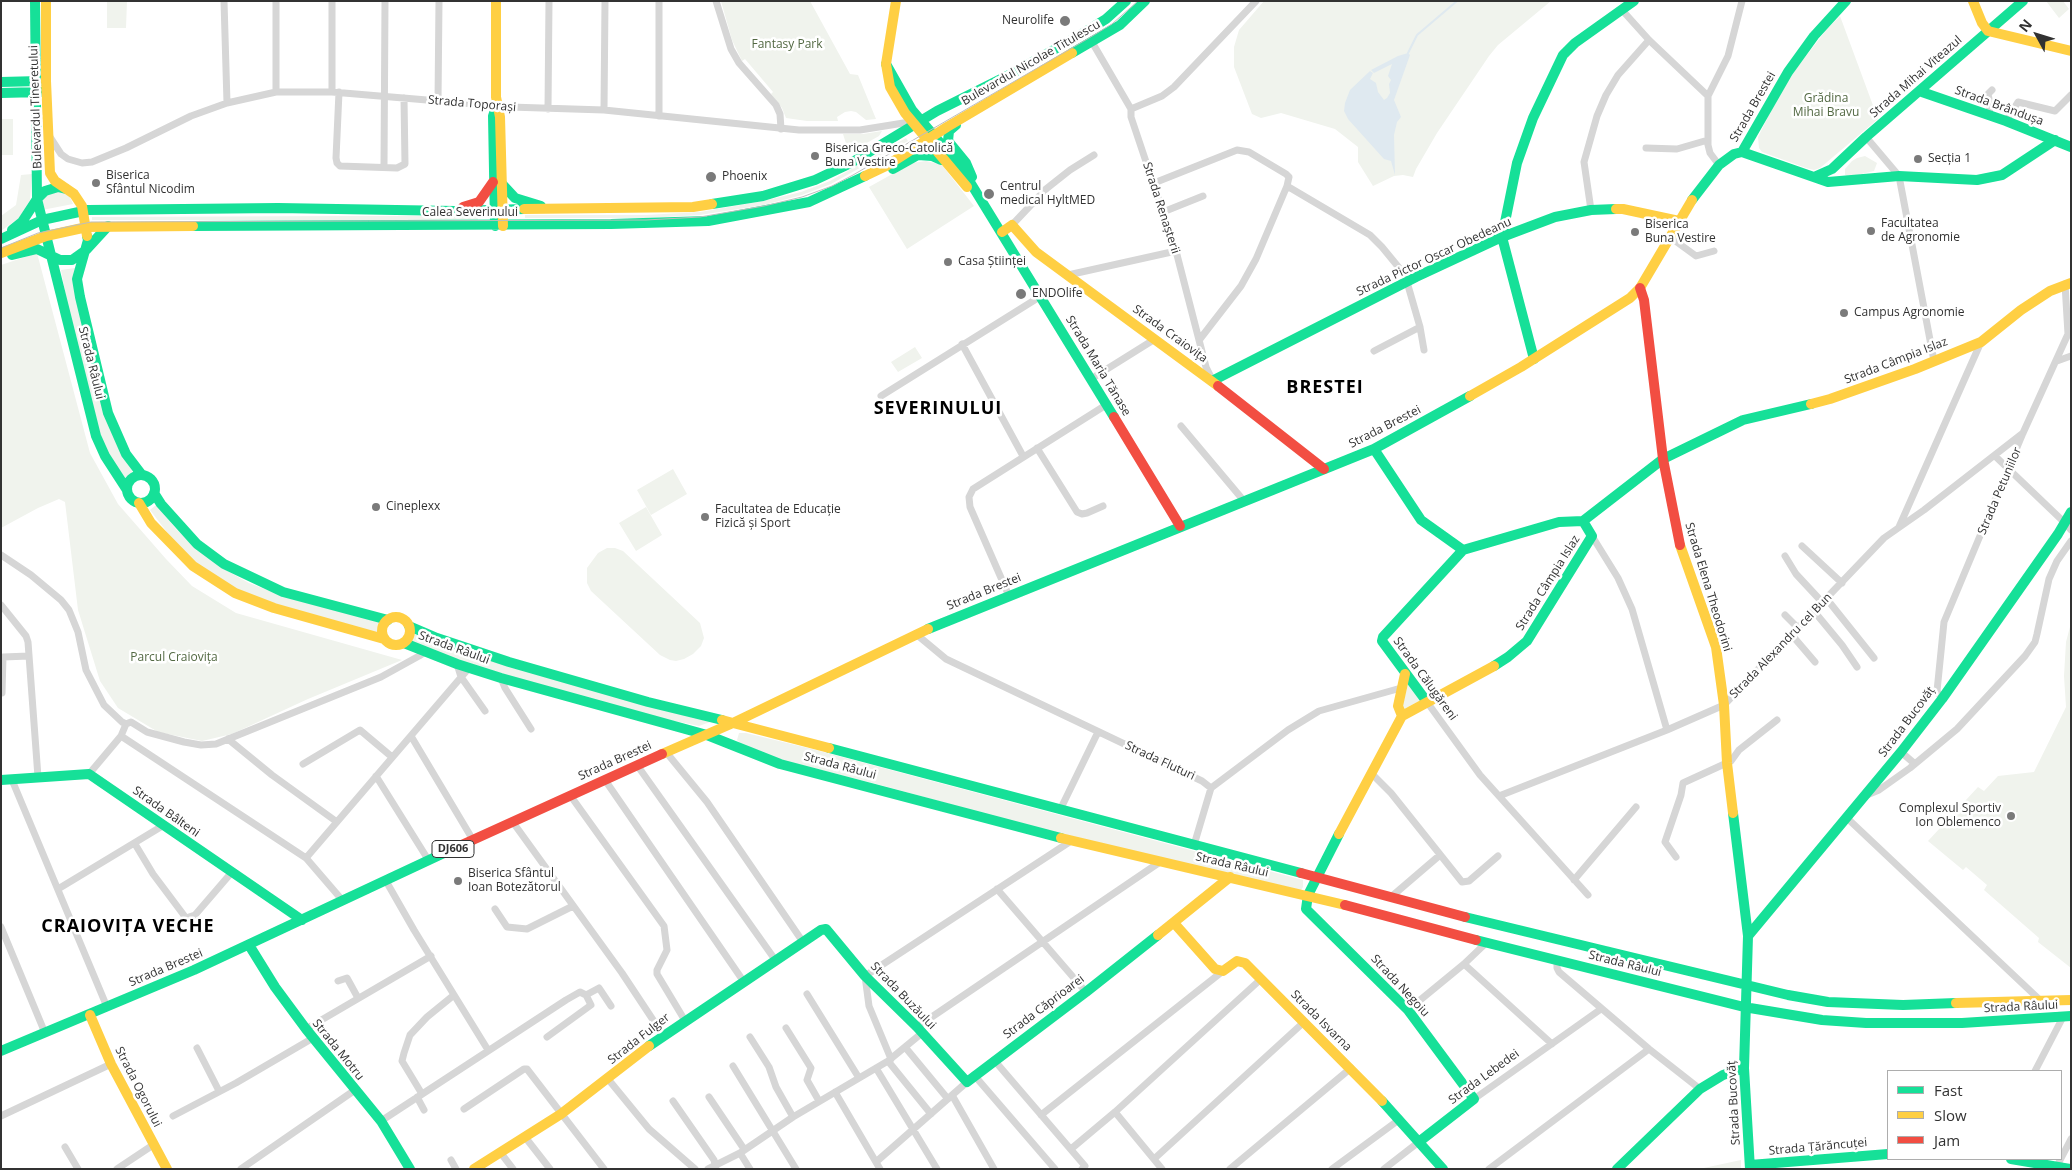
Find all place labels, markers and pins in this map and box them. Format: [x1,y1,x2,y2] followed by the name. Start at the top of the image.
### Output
[1002,14,1054,28] place label: Neurolife
[1058,14,1072,28] marker: Neurolife
[825,142,953,170] place label: Biserica Greco-Catolică Buna Vestire
[809,150,821,162] marker: Biserica Greco-Catolică Buna Vestire
[1928,152,1971,166] place label: Secția 1
[1912,153,1924,165] marker: Secția 1
[106,169,195,197] place label: Biserica Sfântul Nicodim
[704,170,718,184] marker: Phoenix
[722,170,767,184] place label: Phoenix
[90,177,102,189] marker: Biserica Sfântul Nicodim
[1000,180,1095,208] place label: Centrul medical HyltMED
[982,187,996,201] marker: Centrul medical HyltMED
[1881,217,1960,245] place label: Facultatea de Agronomie
[1645,218,1716,246] place label: Biserica Buna Vestire
[1865,225,1877,237] marker: Facultatea de Agronomie
[1629,226,1641,238] marker: Biserica Buna Vestire
[958,255,1026,269] place label: Casa Științei
[942,256,954,268] marker: Casa Științei
[1014,287,1028,301] marker: ENDOlife
[1032,287,1083,301] place label: ENDOlife
[1854,306,1965,320] place label: Campus Agronomie
[1838,307,1850,319] marker: Campus Agronomie
[386,500,440,514] place label: Cineplexx
[370,501,382,513] marker: Cineplexx
[715,503,841,531] place label: Facultatea de Educație Fizică și Sport
[699,511,711,523] marker: Facultatea de Educație Fizică și Sport
[1899,802,2001,830] place label: Complexul Sportiv Ion Oblemenco
[2005,810,2017,822] marker: Complexul Sportiv Ion Oblemenco
[468,867,561,895] place label: Biserica Sfântul Ioan Botezătorul
[452,875,464,887] marker: Biserica Sfântul Ioan Botezătorul

